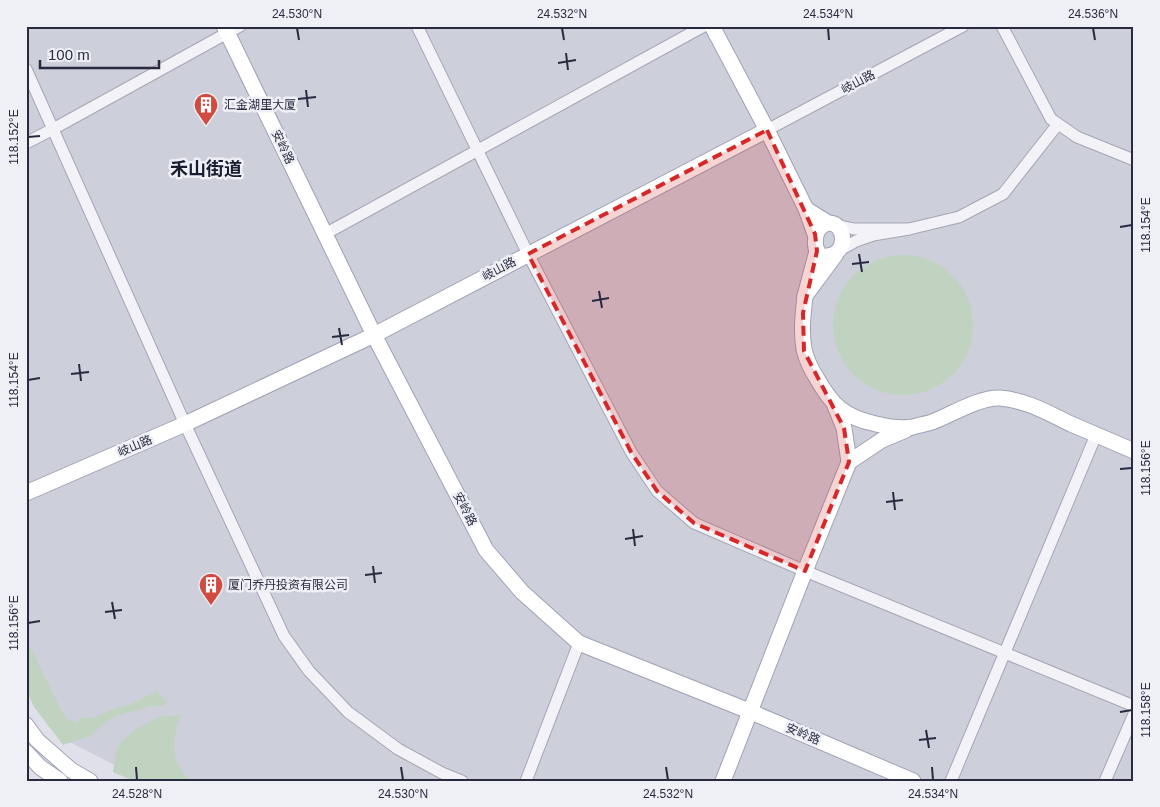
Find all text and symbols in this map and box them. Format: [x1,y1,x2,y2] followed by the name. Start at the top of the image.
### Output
[272,7,322,21] text: 24.530°N
[537,7,587,21] text: 24.532°N
[803,7,853,21] text: 24.534°N
[1068,7,1118,21] text: 24.536°N
[40,38,159,70] scale bar
[48,46,90,63] text: 100 m
[839,67,877,97] street label: 岐山路
[193,92,219,126] building icon: 汇金湖里大厦
[224,98,296,112] place label: 汇金湖里大厦
[7,109,21,165] text: 118.152°E
[269,128,297,166] street label: 安岭路
[170,159,242,179] district label: 禾山街道
[1139,197,1153,253] text: 118.154°E
[480,254,518,284] street label: 岐山路
[7,352,21,408] text: 118.154°E
[116,433,154,459] street label: 岐山路
[1139,440,1153,496] text: 118.156°E
[450,490,480,528] street label: 安岭路
[198,572,224,606] building icon: 厦门乔丹投资有限公司
[228,578,348,592] place label: 厦门乔丹投资有限公司
[7,595,21,651] text: 118.156°E
[1139,682,1153,738] text: 118.158°E
[784,721,822,747] street label: 安岭路
[112,787,162,801] text: 24.528°N
[378,787,428,801] text: 24.530°N
[643,787,693,801] text: 24.532°N
[908,787,958,801] text: 24.534°N

